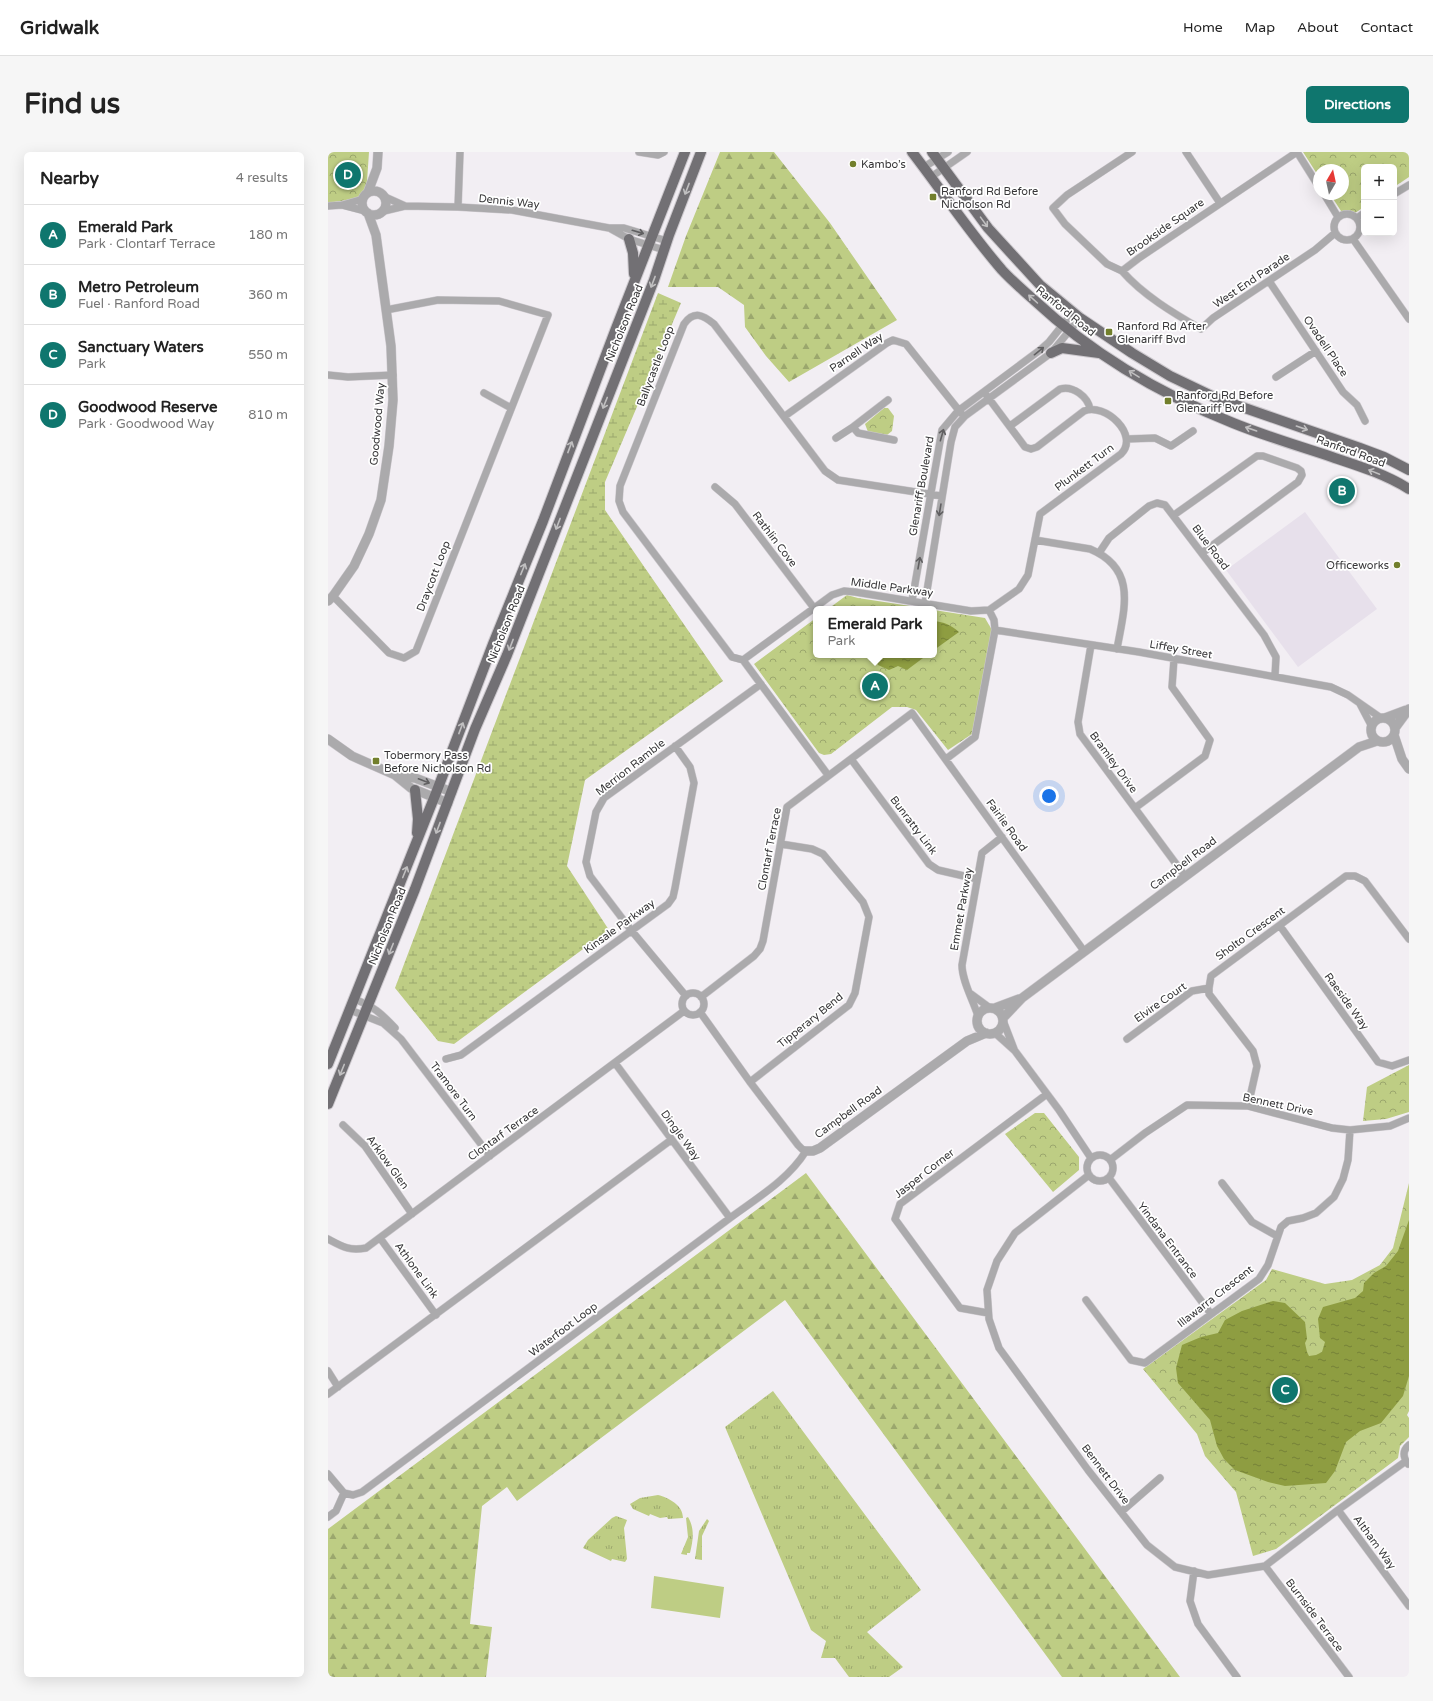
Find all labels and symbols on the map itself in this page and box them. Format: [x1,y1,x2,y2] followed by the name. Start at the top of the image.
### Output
[861,158,906,171] place label: Kambo’s
[848,159,858,169] marker: Kambo’s
[335,160,361,190] pin: D
[1313,164,1349,200] north arrow
[683,182,691,194] one-way arrow
[941,185,1038,211] place label: Ranford Rd Before Nicholson Rd
[478,192,540,211] street label: Dennis Way
[928,192,938,202] marker: Ranford Rd Before Nicholson Rd
[1124,196,1207,259] street label: Brookside Square
[979,216,988,227] one-way arrow
[632,229,645,236] one-way arrow
[1211,250,1292,311] street label: West End Parade
[649,276,657,288] one-way arrow
[603,282,646,364] street label: Nicholson Road
[1033,283,1098,339] street label: Ranford Road
[1028,295,1038,304] one-way arrow
[1300,313,1351,379] street label: Ovadell Place
[1117,320,1207,346] place label: Ranford Rd After Glenariff Bvd
[634,324,677,408] street label: Ballycastle Loop
[1104,327,1114,337] marker: Ranford Rd After Glenariff Bvd
[827,330,885,375] street label: Parnell Way
[1034,346,1044,355] one-way arrow
[1129,370,1140,378] one-way arrow
[367,382,388,466] street label: Goodwood Way
[1176,389,1273,415] place label: Ranford Rd Before Glenariff Bvd
[600,396,608,408] one-way arrow
[1163,396,1173,406] marker: Ranford Rd Before Glenariff Bvd
[1246,425,1258,433] one-way arrow
[1296,425,1309,432] one-way arrow
[939,428,946,441] one-way arrow
[1314,433,1387,470] street label: Ranford Road
[906,435,937,537] street label: Glenariff Boulevard
[1052,441,1116,494] street label: Plunkett Turn
[567,442,575,454] one-way arrow
[1369,468,1381,475] one-way arrow
[1329,476,1355,506] pin: B
[936,503,944,516] one-way arrow
[750,509,800,570] street label: Rathlin Cove
[553,517,561,529] one-way arrow
[1189,522,1232,573] street label: Blue Road
[414,539,453,613] street label: Draycott Loop
[915,557,923,570] one-way arrow
[1326,559,1389,572] place label: Officeworks
[1392,560,1402,570] marker: Officeworks
[520,563,528,575] one-way arrow
[850,575,934,600] street label: Middle Parkway
[485,583,528,665] street label: Nicholson Road
[1148,638,1213,661] street label: Liffey Street
[506,639,514,651] one-way arrow
[862,671,888,701] pin: A
[457,723,465,735] one-way arrow
[1087,729,1140,796] street label: Bramley Drive
[593,736,667,798] street label: Merrion Ramble
[384,749,491,775] place label: Tobermory Pass Before Nicholson Rd
[371,756,381,766] marker: Tobermory Pass Before Nicholson Rd
[418,778,430,786] one-way arrow
[1039,786,1059,806] your location
[887,793,940,857] street label: Bunratty Link
[983,797,1030,854] street label: Fairlie Road
[755,807,784,892] street label: Clontarf Terrace
[434,822,442,834] one-way arrow
[1147,834,1219,893] street label: Campbell Road
[401,866,409,878] one-way arrow
[948,866,975,952] street label: Emmet Parkway
[366,885,409,967] street label: Nicholson Road
[581,896,657,956] street label: Kinsale Parkway
[1213,904,1287,963] street label: Sholto Crescent
[386,943,394,955] one-way arrow
[1322,970,1372,1032] street label: Raeside Way
[1132,980,1189,1025] street label: Elvire Court
[775,990,846,1051] street label: Tipperary Bend
[427,1059,480,1123] street label: Tramore Turn
[337,1063,345,1075] one-way arrow
[812,1084,885,1141] street label: Campbell Road
[1241,1091,1314,1118] street label: Bennett Drive
[465,1103,541,1163] street label: Clontarf Terrace
[658,1108,703,1163] street label: Dingle Way
[364,1133,411,1192] street label: Arklow Glen
[892,1146,957,1201] street label: Jasper Corner
[1135,1200,1201,1281] street label: Yindana Entrance
[392,1240,441,1301] street label: Athlone Link
[1175,1263,1256,1330] street label: Illawarra Crescent
[527,1299,600,1359] street label: Waterfoot Loop
[1272,1375,1298,1405] pin: C
[1079,1442,1132,1507] street label: Bennett Drive
[1351,1513,1399,1572] street label: Altham Way
[1283,1576,1346,1654] street label: Burnside Terrace

